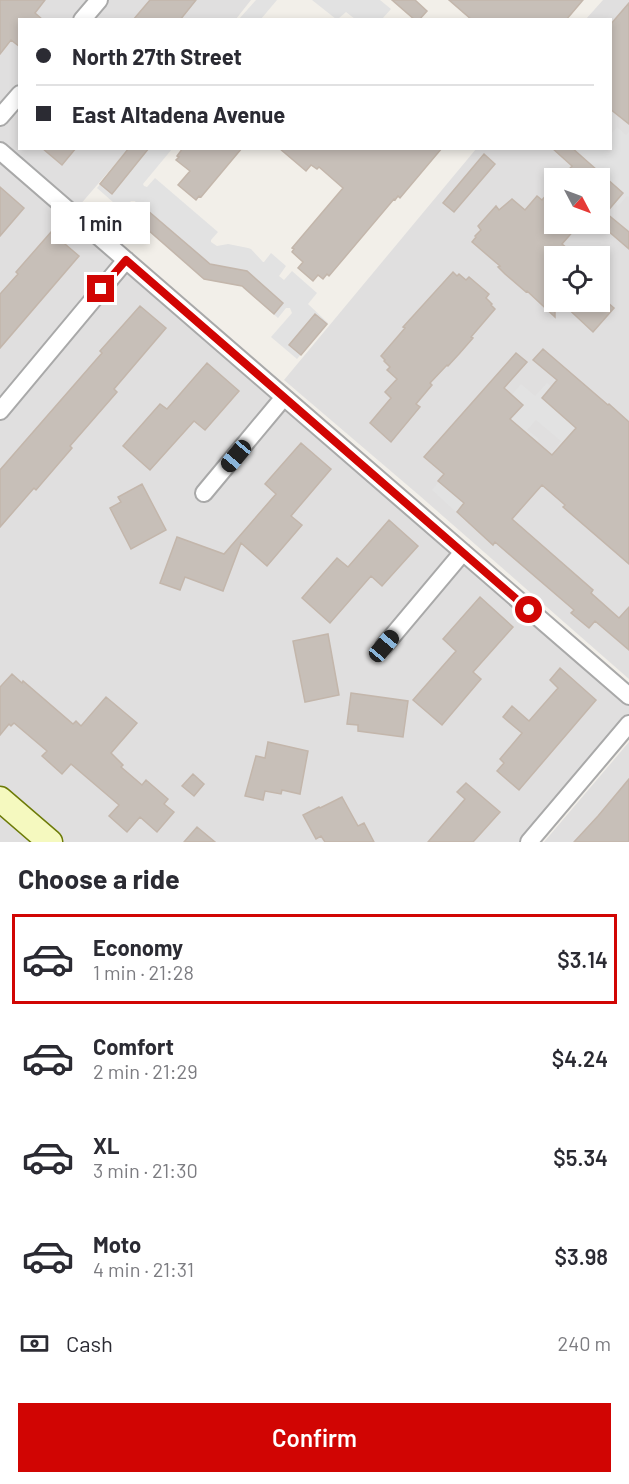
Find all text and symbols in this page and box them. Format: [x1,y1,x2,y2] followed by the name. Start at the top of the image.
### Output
[72,43,242,69] text: North 27th Street
[72,101,285,127] text: East Altadena Avenue
[544,168,610,234] north arrow
[544,168,610,312] map controls
[51,202,150,244] callout: 1 min
[79,211,122,235] text: 1 min
[544,246,610,312] button: locate
[87,275,114,302] route end
[218,436,254,476] car
[515,596,542,623] route start
[366,626,402,666] car
[18,862,180,894] text: Choose a ride
[21,932,75,986] icon: car
[93,934,183,960] text: Economy
[557,946,608,972] text: $3.14
[93,960,194,984] text: 1 min · 21:28
[21,1031,75,1085] icon: car
[93,1033,174,1059] text: Comfort
[552,1045,608,1071] text: $4.24
[93,1059,198,1083] text: 2 min · 21:29
[21,1130,75,1184] icon: car
[93,1132,119,1158] text: XL
[553,1144,608,1170] text: $5.34
[93,1158,198,1182] text: 3 min · 21:30
[21,1229,75,1283] icon: car
[93,1231,141,1257] text: Moto
[555,1243,608,1269] text: $3.98
[93,1257,194,1281] text: 4 min · 21:31
[18,1327,51,1360] icon: cash
[66,1330,113,1356] text: Cash
[557,1331,611,1355] text: 240 m
[18,1403,611,1472] button: Confirm

